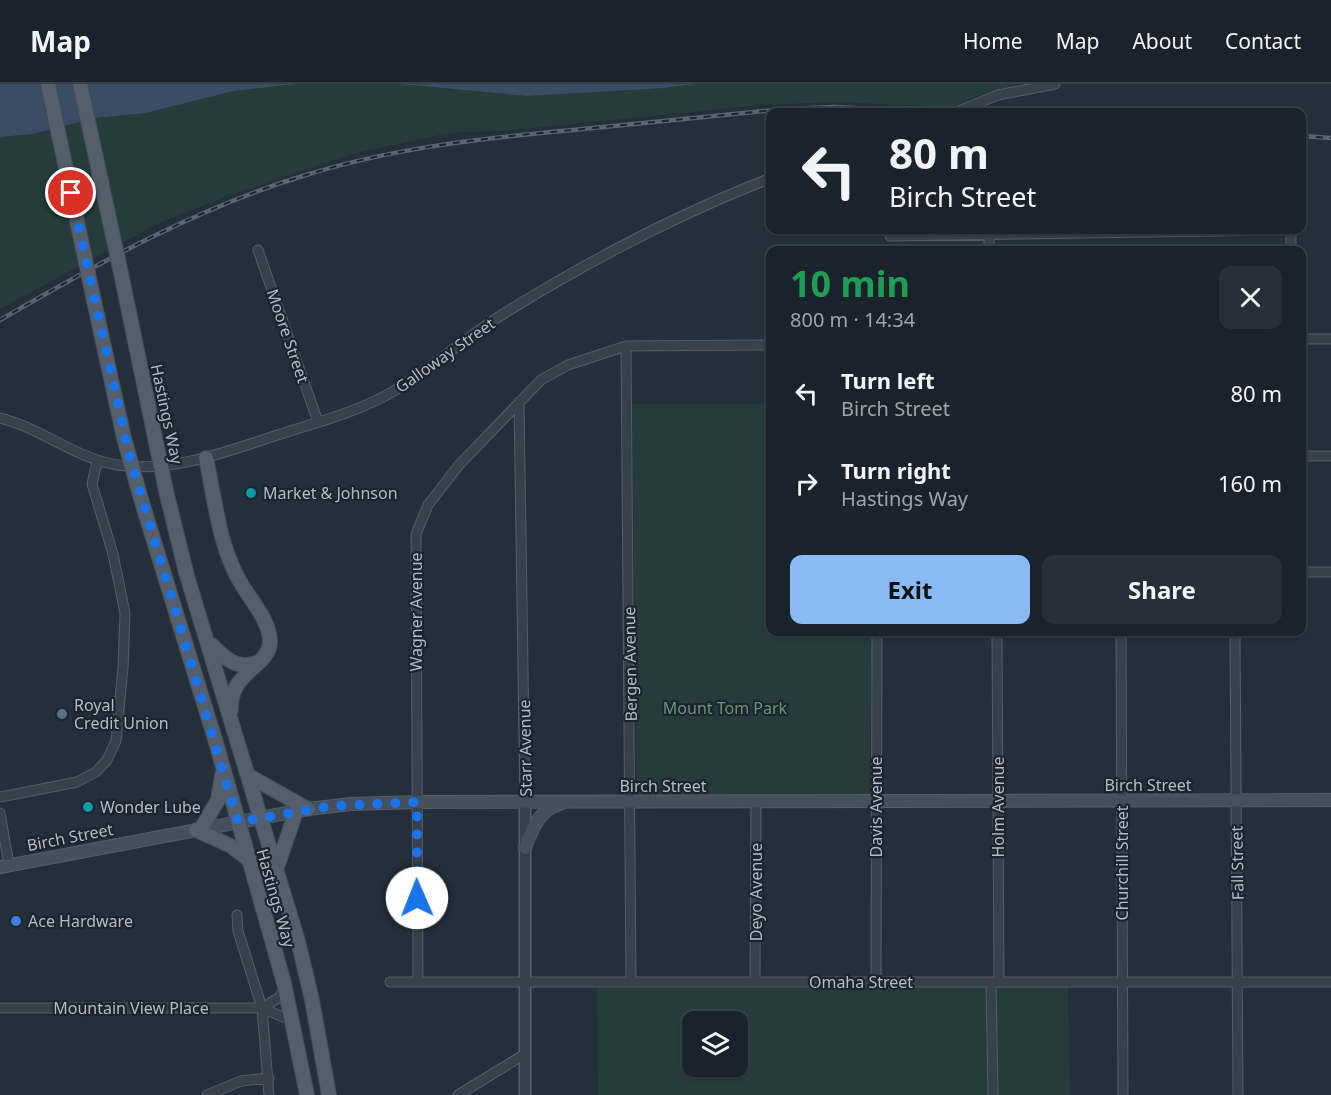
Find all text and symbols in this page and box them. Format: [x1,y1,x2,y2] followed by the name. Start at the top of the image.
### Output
[30,22,91,60] text: Map
[963,27,1023,55] text: Home
[1056,27,1099,55] text: Map
[1132,27,1192,55] text: About
[1225,27,1301,55] text: Contact
[889,124,989,181] text: 80 m
[790,132,868,210] icon: left
[45,167,96,218] pin
[54,176,87,209] icon: arrive
[889,178,1036,215] text: Birch Street
[790,259,910,308] text: 10 min
[1219,266,1282,329] button: close
[262,286,314,386] street label: Moore Street
[790,306,915,333] text: 800 m · 14:34
[391,312,499,398] street label: Galloway Street
[146,362,189,467] street label: Hastings Way
[841,365,935,395] text: Turn left
[790,377,823,410] icon: left
[1231,378,1282,408] text: 80 m
[841,395,950,422] text: Birch Street
[841,455,951,485] text: Turn right
[790,467,823,500] icon: right
[1218,468,1282,498] text: 160 m
[263,482,398,504] place label: Market & Johnson
[841,485,968,512] text: Hastings Way
[244,486,258,500] marker: Market & Johnson
[405,552,427,672] street label: Wagner Avenue
[790,555,1030,624] button: Exit
[1042,555,1282,624] button: Share
[618,606,642,722] street label: Bergen Avenue
[74,694,169,734] place label: Royal Credit Union
[663,697,788,719] park label: Mount Tom Park
[513,699,537,797] street label: Starr Avenue
[55,707,69,721] marker: Royal Credit Union
[865,757,887,857] street label: Davis Avenue
[987,757,1009,857] street label: Holm Avenue
[1104,774,1192,796] street label: Birch Street
[619,775,707,797] street label: Birch Street
[100,796,201,818] place label: Wonder Lube
[81,800,95,814] marker: Wonder Lube
[1111,805,1133,920] street label: Churchill Street
[25,818,115,856] street label: Birch Street
[1225,825,1249,900] street label: Fall Street
[745,843,767,941] street label: Deyo Avenue
[251,846,301,951] street label: Hastings Way
[385,866,449,930] position arrow
[28,910,133,932] place label: Ace Hardware
[9,914,23,928] marker: Ace Hardware
[809,971,913,993] street label: Omaha Street
[53,997,209,1019] street label: Mountain View Place
[682,1011,748,1077] map controls
[682,1011,748,1077] button: layers

